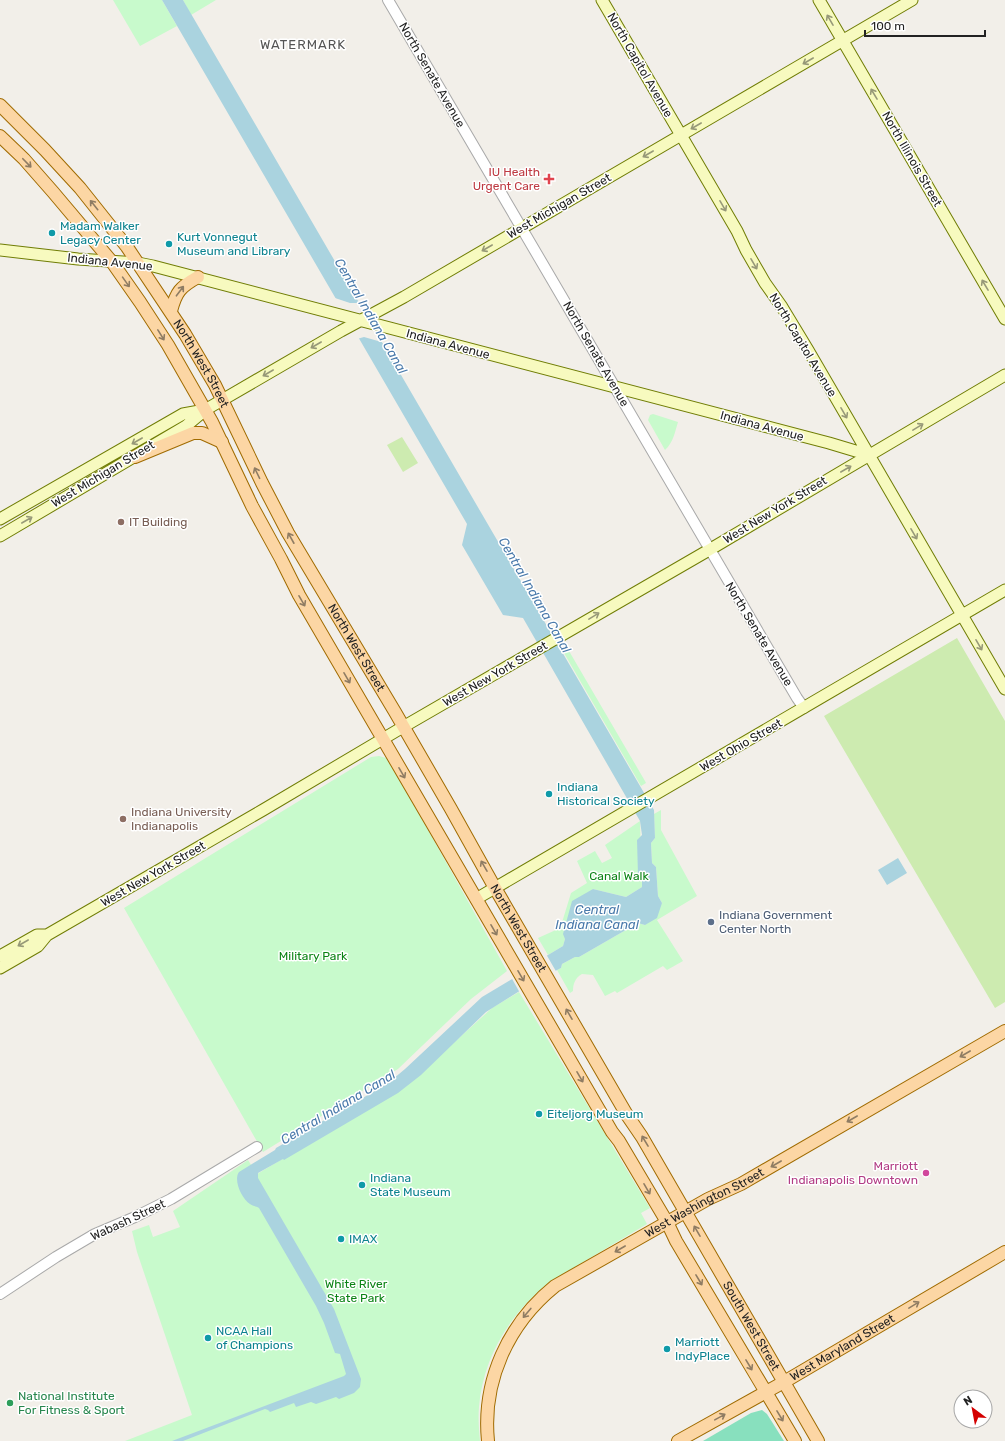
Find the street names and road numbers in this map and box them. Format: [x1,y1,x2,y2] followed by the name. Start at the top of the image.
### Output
[604,10,676,120] street label: North Capitol Avenue
[396,20,468,130] street label: North Senate Avenue
[879,109,945,209] street label: North Illinois Street
[504,170,614,242] street label: West Michigan Street
[67,251,154,273] street label: Indiana Avenue
[766,291,840,400] street label: North Capitol Avenue
[560,299,632,409] street label: North Senate Avenue
[170,317,232,410] street label: North West Street
[405,326,492,362] street label: Indiana Avenue
[719,408,806,444] street label: Indiana Avenue
[49,438,157,510] street label: West Michigan Street
[721,473,830,547] street label: West New York Street
[722,579,796,689] street label: North Senate Avenue
[325,601,388,694] street label: North West Street
[440,638,550,710] street label: West New York Street
[697,716,785,774] street label: West Ohio Street
[98,838,208,910] street label: West New York Street
[487,882,550,975] street label: North West Street
[642,1165,767,1240] street label: West Washington Street
[88,1196,168,1243] street label: Wabash Street
[720,1279,783,1373] street label: South West Street
[788,1311,897,1384] street label: West Maryland Street

